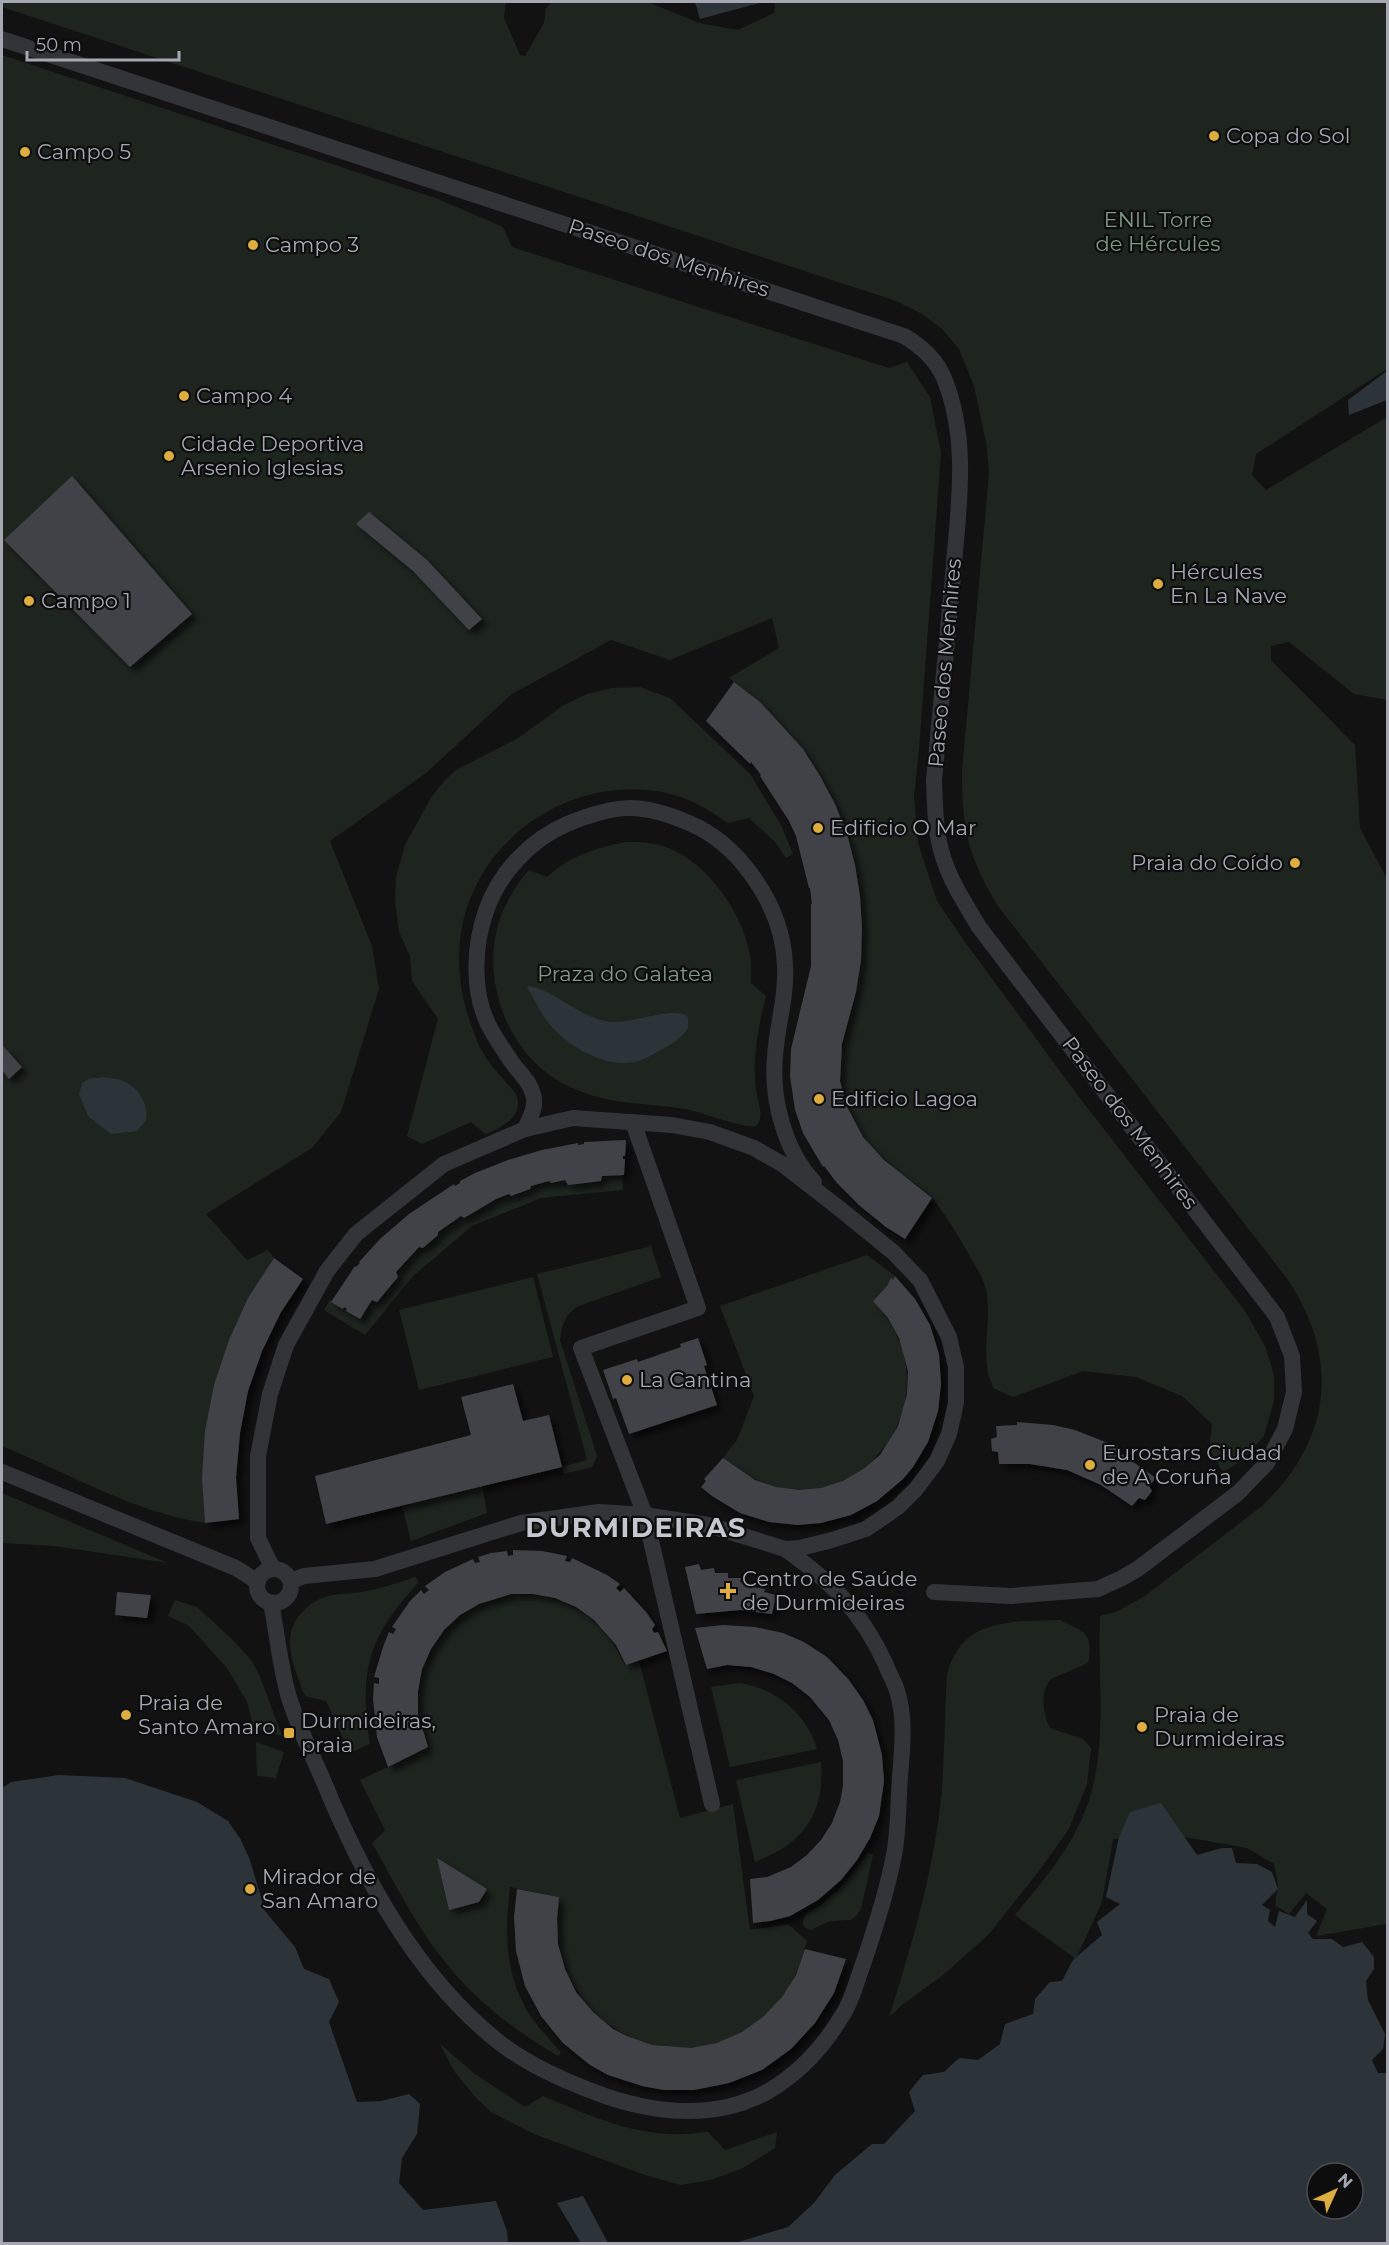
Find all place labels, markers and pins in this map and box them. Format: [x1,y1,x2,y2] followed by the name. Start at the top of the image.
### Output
[1226,123,1350,148] place label: Copa do Sol
[1207,129,1221,143] marker: Copa do Sol
[37,139,131,164] place label: Campo 5
[18,145,32,159] marker: Campo 5
[265,232,359,257] place label: Campo 3
[246,238,260,252] marker: Campo 3
[196,383,292,408] place label: Campo 4
[177,389,191,403] marker: Campo 4
[181,431,364,480] place label: Cidade Deportiva Arsenio Iglesias
[162,449,176,463] marker: Cidade Deportiva Arsenio Iglesias
[1170,559,1287,608] place label: Hércules En La Nave
[1151,577,1165,591] marker: Hércules En La Nave
[41,588,131,613] place label: Campo 1
[22,594,36,608] marker: Campo 1
[830,815,976,840] place label: Edificio O Mar
[811,821,825,835] marker: Edificio O Mar
[1131,850,1283,875] place label: Praia do Coído
[1288,856,1302,870] marker: Praia do Coído
[831,1086,978,1111] place label: Edificio Lagoa
[812,1092,826,1106] marker: Edificio Lagoa
[639,1367,751,1392] place label: La Cantina
[620,1373,634,1387] marker: La Cantina
[1102,1440,1282,1489] place label: Eurostars Ciudad de A Coruña
[1083,1458,1097,1472] marker: Eurostars Ciudad de A Coruña
[742,1566,917,1615] place label: Centro de Saúde de Durmideiras
[719,1582,737,1600] marker: Centro de Saúde de Durmideiras
[138,1690,275,1739] place label: Praia de Santo Amaro
[1154,1702,1284,1751] place label: Praia de Durmideiras
[119,1708,133,1722] marker: Praia de Santo Amaro
[301,1708,436,1757] place label: Durmideiras, praia
[1135,1720,1149,1734] marker: Praia de Durmideiras
[282,1726,296,1740] marker: Durmideiras, praia
[262,1864,378,1913] place label: Mirador de San Amaro
[243,1882,257,1896] marker: Mirador de San Amaro

